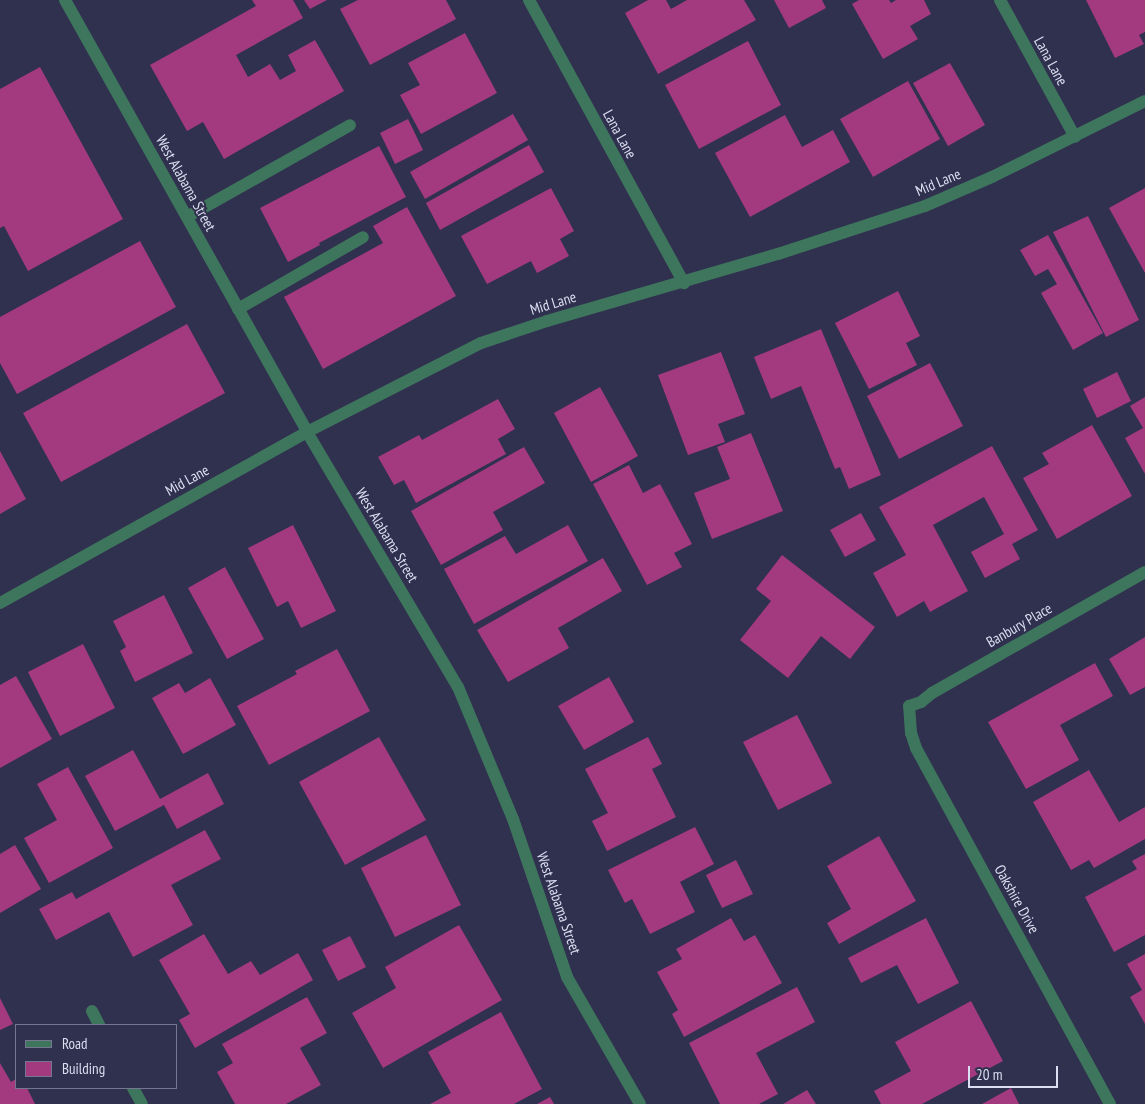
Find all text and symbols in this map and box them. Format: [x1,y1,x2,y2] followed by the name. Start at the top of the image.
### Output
[1030,34,1072,88] street label: Lana Lane
[599,107,641,161] street label: Lana Lane
[152,132,220,234] street label: West Alabama Street
[913,164,963,200] street label: Mid Lane
[528,287,578,319] street label: Mid Lane
[162,461,212,499] street label: Mid Lane
[352,484,422,586] street label: West Alabama Street
[983,599,1055,651] street label: Banbury Place
[533,849,585,957] street label: West Alabama Street
[991,862,1043,936] street label: Oakshire Drive
[15,1024,178,1089] legend
[62,1034,88,1053] text: Road
[970,1056,1060,1088] scale bar
[62,1059,105,1078] text: Building
[976,1065,1002,1084] text: 20 m

